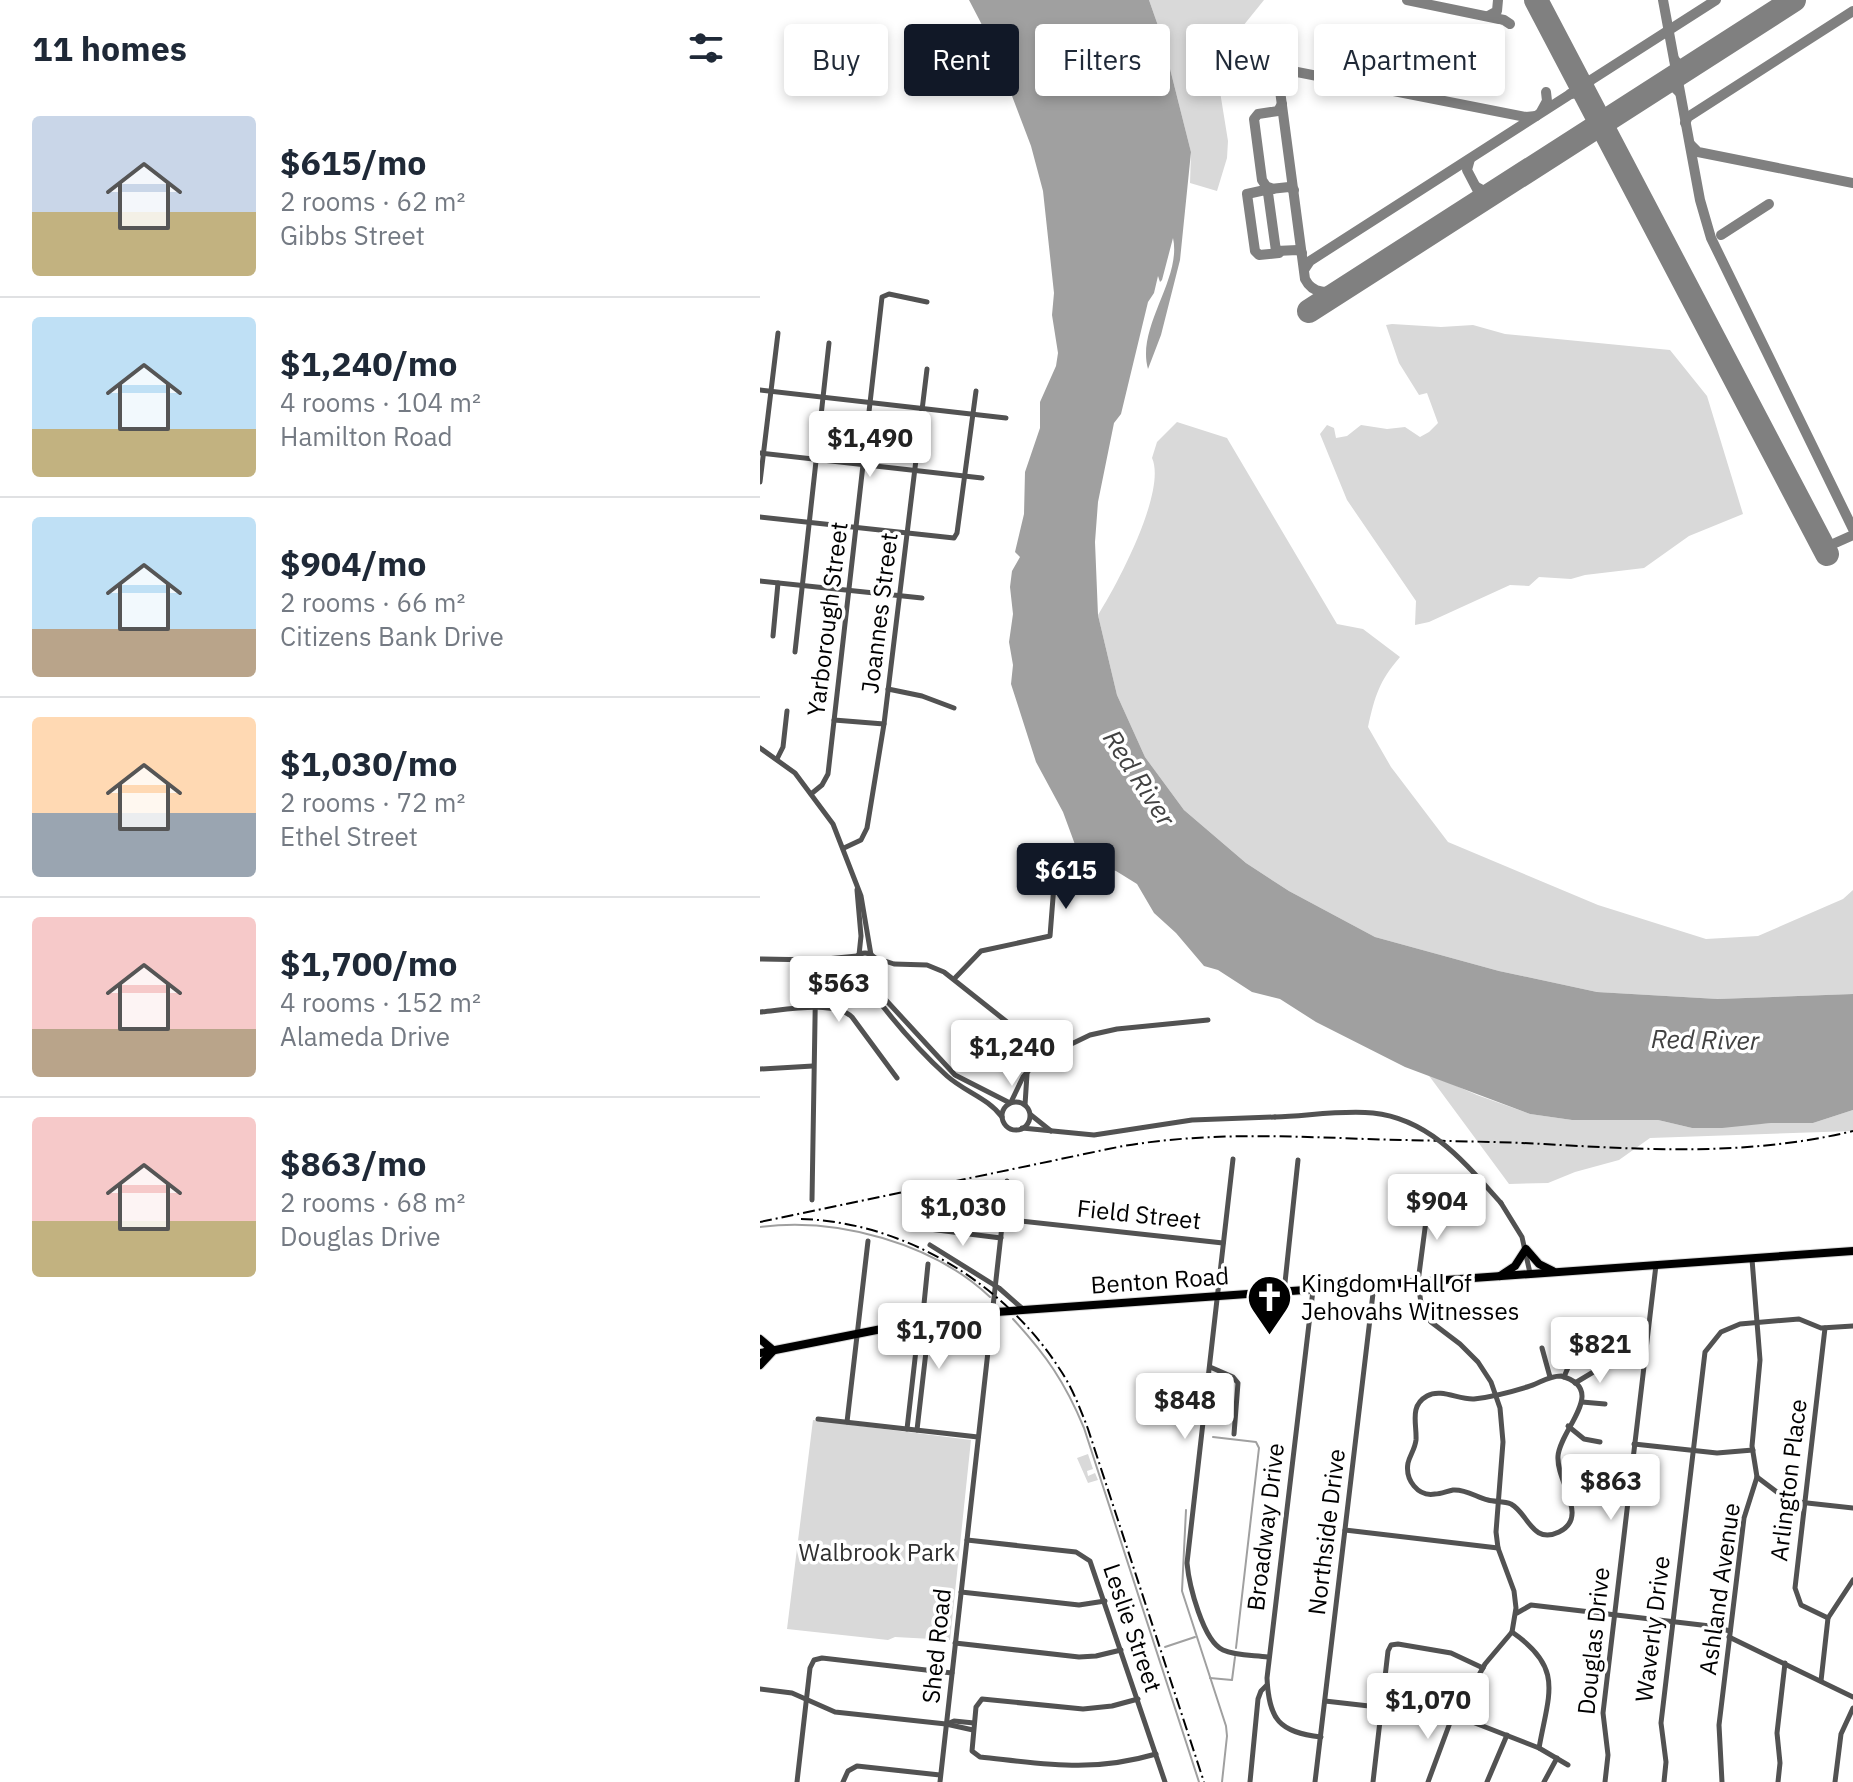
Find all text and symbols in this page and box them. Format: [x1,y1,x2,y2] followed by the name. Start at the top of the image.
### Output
[784,24,888,96] chip: Buy
[904,24,1019,96] chip: Rent
[1035,24,1170,96] chip: Filters
[1186,24,1298,96] chip: New
[1314,24,1505,96] chip: Apartment
[32,26,187,70] text: 11 homes
[684,26,728,70] icon: filters
[280,140,427,184] text: $615/mo
[96,148,192,244] icon: home
[280,184,465,218] text: 2 rooms · 62 m²
[280,218,425,252] text: Gibbs Street
[280,341,457,385] text: $1,240/mo
[96,349,192,445] icon: home
[280,385,481,419] text: 4 rooms · 104 m²
[805,411,935,479] pin: $1,490
[280,419,453,453] text: Hamilton Road
[827,420,913,454] text: $1,490
[799,520,855,718] street label: Yarborough Street
[853,530,905,695] street label: Joannes Street
[280,541,427,585] text: $904/mo
[96,549,192,645] icon: home
[280,585,465,619] text: 2 rooms · 66 m²
[280,619,504,653] text: Citizens Bank Drive
[1096,723,1184,833] water label: Red River
[280,741,457,785] text: $1,030/mo
[96,749,192,845] icon: home
[280,785,465,819] text: 2 rooms · 72 m²
[280,819,418,853] text: Ethel Street
[1019,843,1113,911] pin: $615
[1035,852,1097,886] text: $615
[280,941,457,985] text: $1,700/mo
[96,949,192,1045] icon: home
[792,956,886,1024] pin: $563
[808,965,870,999] text: $563
[280,985,481,1019] text: 4 rooms · 152 m²
[280,1019,450,1053] text: Alameda Drive
[947,1020,1077,1088] pin: $1,240
[1651,1021,1761,1057] water label: Red River
[969,1029,1055,1063] text: $1,240
[280,1141,427,1185] text: $863/mo
[96,1149,192,1245] icon: home
[1390,1174,1484,1242] pin: $904
[898,1180,1028,1248] pin: $1,030
[1406,1183,1468,1217] text: $904
[280,1185,465,1219] text: 2 rooms · 68 m²
[920,1189,1006,1223] text: $1,030
[1075,1192,1203,1236] street label: Field Street
[280,1219,441,1253] text: Douglas Drive
[1090,1259,1230,1301] street label: Benton Road
[1301,1267,1519,1327] place label: Kingdom Hall of Jehovahs Witnesses
[1246,1274,1294,1337] church icon: Kingdom Hall of Jehovahs Witnesses
[874,1303,1004,1371] pin: $1,700
[896,1312,982,1346] text: $1,700
[1553,1317,1647,1385] pin: $821
[1569,1326,1631,1360] text: $821
[1138,1373,1232,1441] pin: $848
[1154,1382,1216,1416] text: $848
[1762,1397,1814,1563] street label: Arlington Place
[1239,1441,1291,1613] street label: Broadway Drive
[1300,1447,1352,1617] street label: Northside Drive
[1564,1454,1658,1522] pin: $863
[1580,1463,1642,1497] text: $863
[1691,1501,1747,1677] street label: Ashland Avenue
[799,1536,956,1568] park label: Walbrook Park
[1627,1554,1677,1704] street label: Waverly Drive
[1096,1559,1170,1696] street label: Leslie Street
[1569,1566,1617,1716] street label: Douglas Drive
[914,1587,958,1705] street label: Shed Road
[1363,1673,1493,1741] pin: $1,070
[1385,1682,1471,1716] text: $1,070

